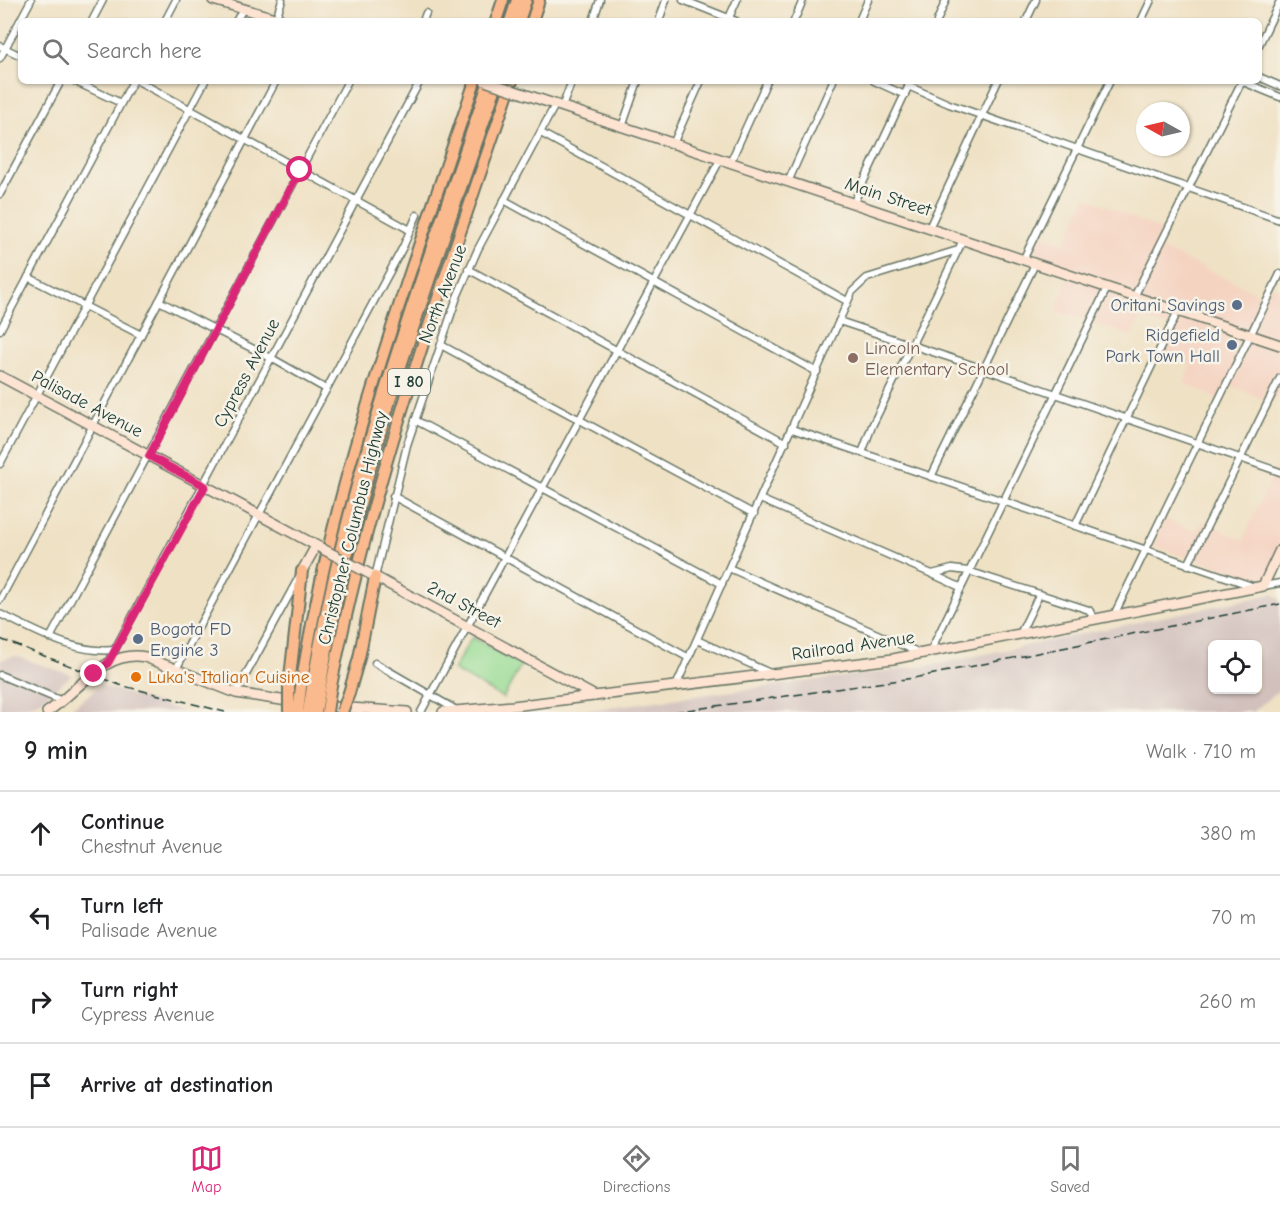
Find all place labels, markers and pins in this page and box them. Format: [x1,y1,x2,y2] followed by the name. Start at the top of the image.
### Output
[1110,295,1225,316] place label: Oritani Savings
[1230,298,1244,312] marker: Oritani Savings
[1106,325,1220,367] place label: Ridgefield Park Town Hall
[865,338,1009,380] place label: Lincoln Elementary School
[1225,338,1239,352] marker: Ridgefield Park Town Hall
[846,351,860,365] marker: Lincoln Elementary School
[150,619,231,661] place label: Bogota FD Engine 3
[131,632,145,646] marker: Bogota FD Engine 3
[148,667,310,688] place label: Luka's Italian Cuisine
[129,670,143,684] marker: Luka's Italian Cuisine

